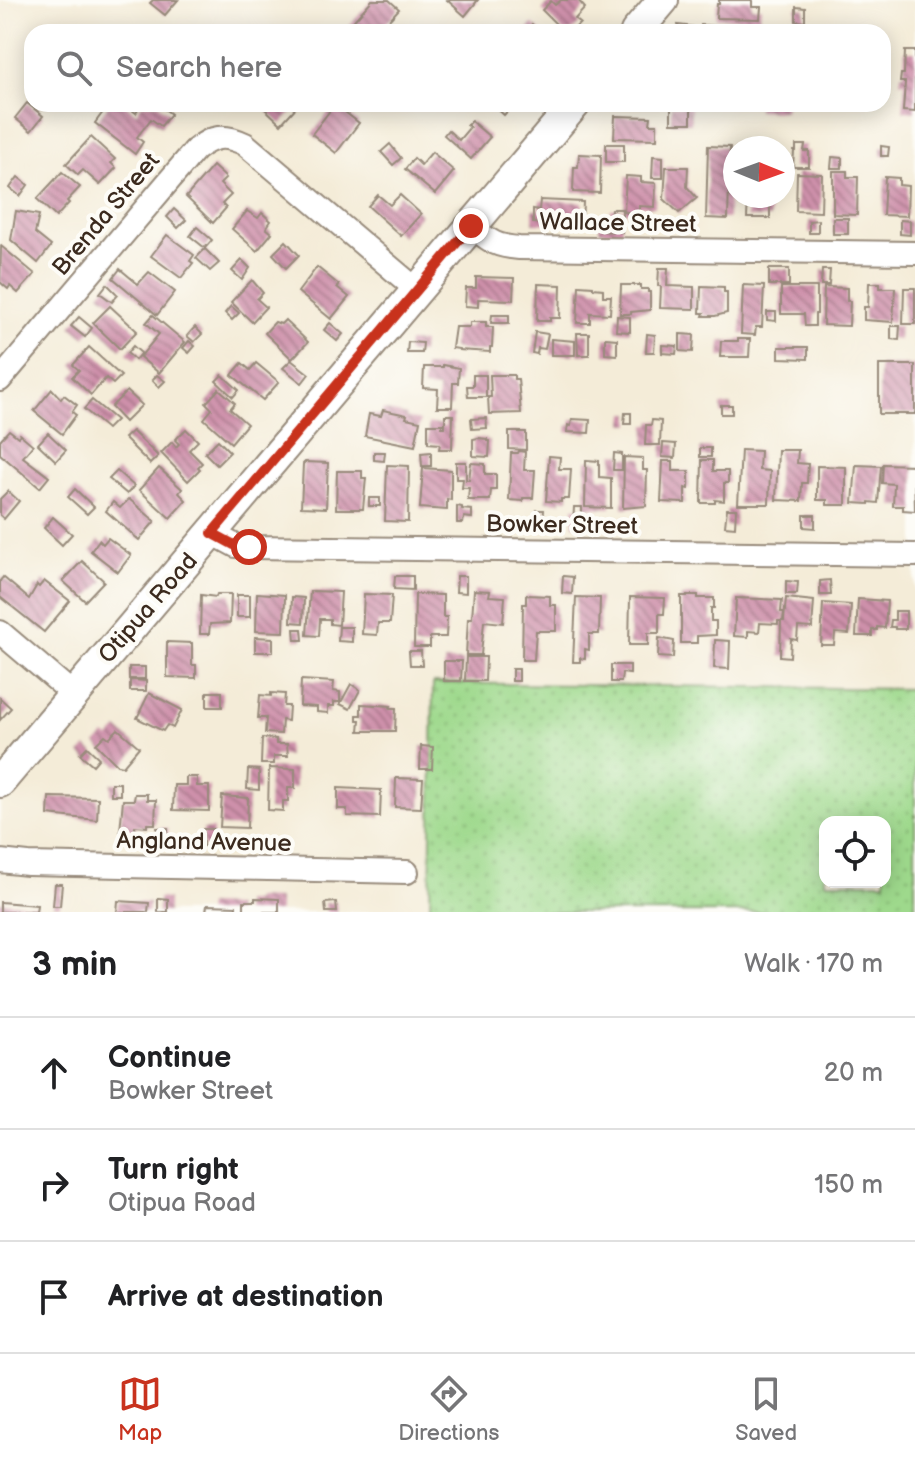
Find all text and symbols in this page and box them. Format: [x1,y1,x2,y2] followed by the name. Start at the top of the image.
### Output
[24,24,891,112] search box
[52,46,96,90] icon: search
[116,50,282,86] text: Search here
[723,136,795,208] north arrow
[46,146,166,281] street label: Brenda Street
[539,207,697,239] street label: Wallace Street
[453,208,489,244] route end
[486,509,639,541] street label: Bowker Street
[231,529,267,565] route start
[92,547,204,669] street label: Otipua Road
[819,816,891,888] map controls
[819,816,891,888] button: locate
[116,826,292,858] street label: Angland Avenue
[32,944,117,985] text: 3 min
[744,949,883,980] text: Walk · 170 m
[108,1040,231,1076] text: Continue
[32,1051,76,1095] icon: ahead
[824,1058,883,1089] text: 20 m
[108,1076,273,1107] text: Bowker Street
[108,1152,239,1188] text: Turn right
[32,1163,76,1207] icon: right
[814,1170,883,1201] text: 150 m
[108,1188,256,1219] text: Otipua Road
[32,1275,76,1319] icon: arrive
[108,1279,384,1315] text: Arrive at destination
[118,1372,162,1447] tab: Map
[398,1372,499,1447] tab: Directions
[735,1372,797,1447] tab: Saved

